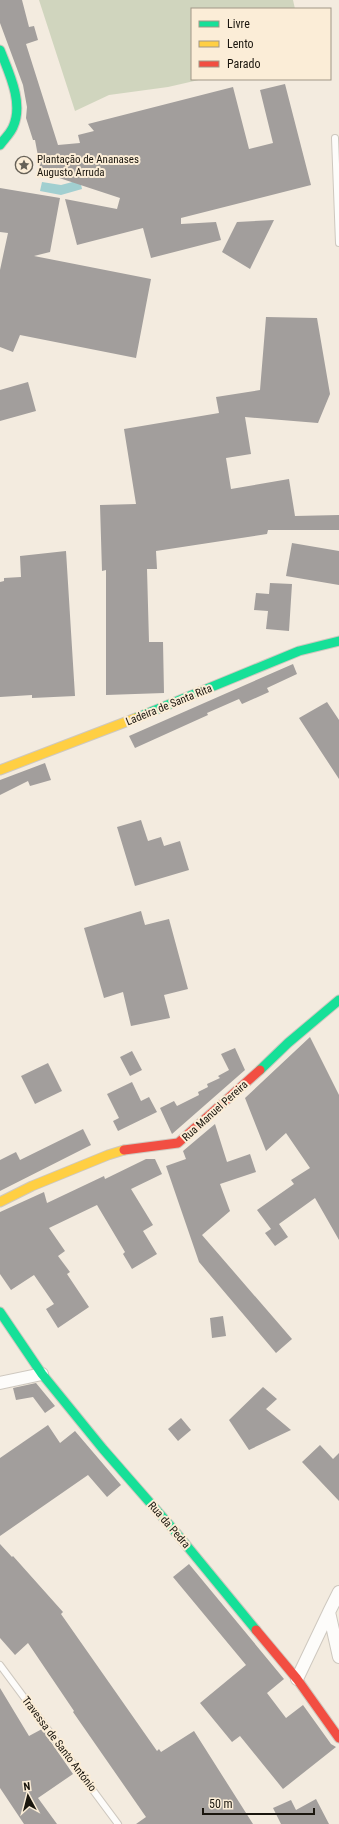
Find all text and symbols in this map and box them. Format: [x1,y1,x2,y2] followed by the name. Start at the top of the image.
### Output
[191,8,331,80] legend
[227,17,250,31] text: Livre
[227,37,254,51] text: Lento
[227,57,260,71] text: Parado
[37,153,139,179] place label: Plantação de Ananases Augusto Arruda
[14,155,34,175] place icon: Plantação de Ananases Augusto Arruda
[124,682,214,728] street label: Ladeira de Santa Rita
[179,1078,251,1144] street label: Rua Manuel Pereira
[145,1499,193,1551] street label: Rua da Pedra
[19,1694,99,1794] street label: Travessa de Santo António
[8,1776,48,1816] north arrow
[23,1780,31,1793] text: N
[203,1790,314,1816] scale bar
[209,1797,233,1811] text: 50 m

